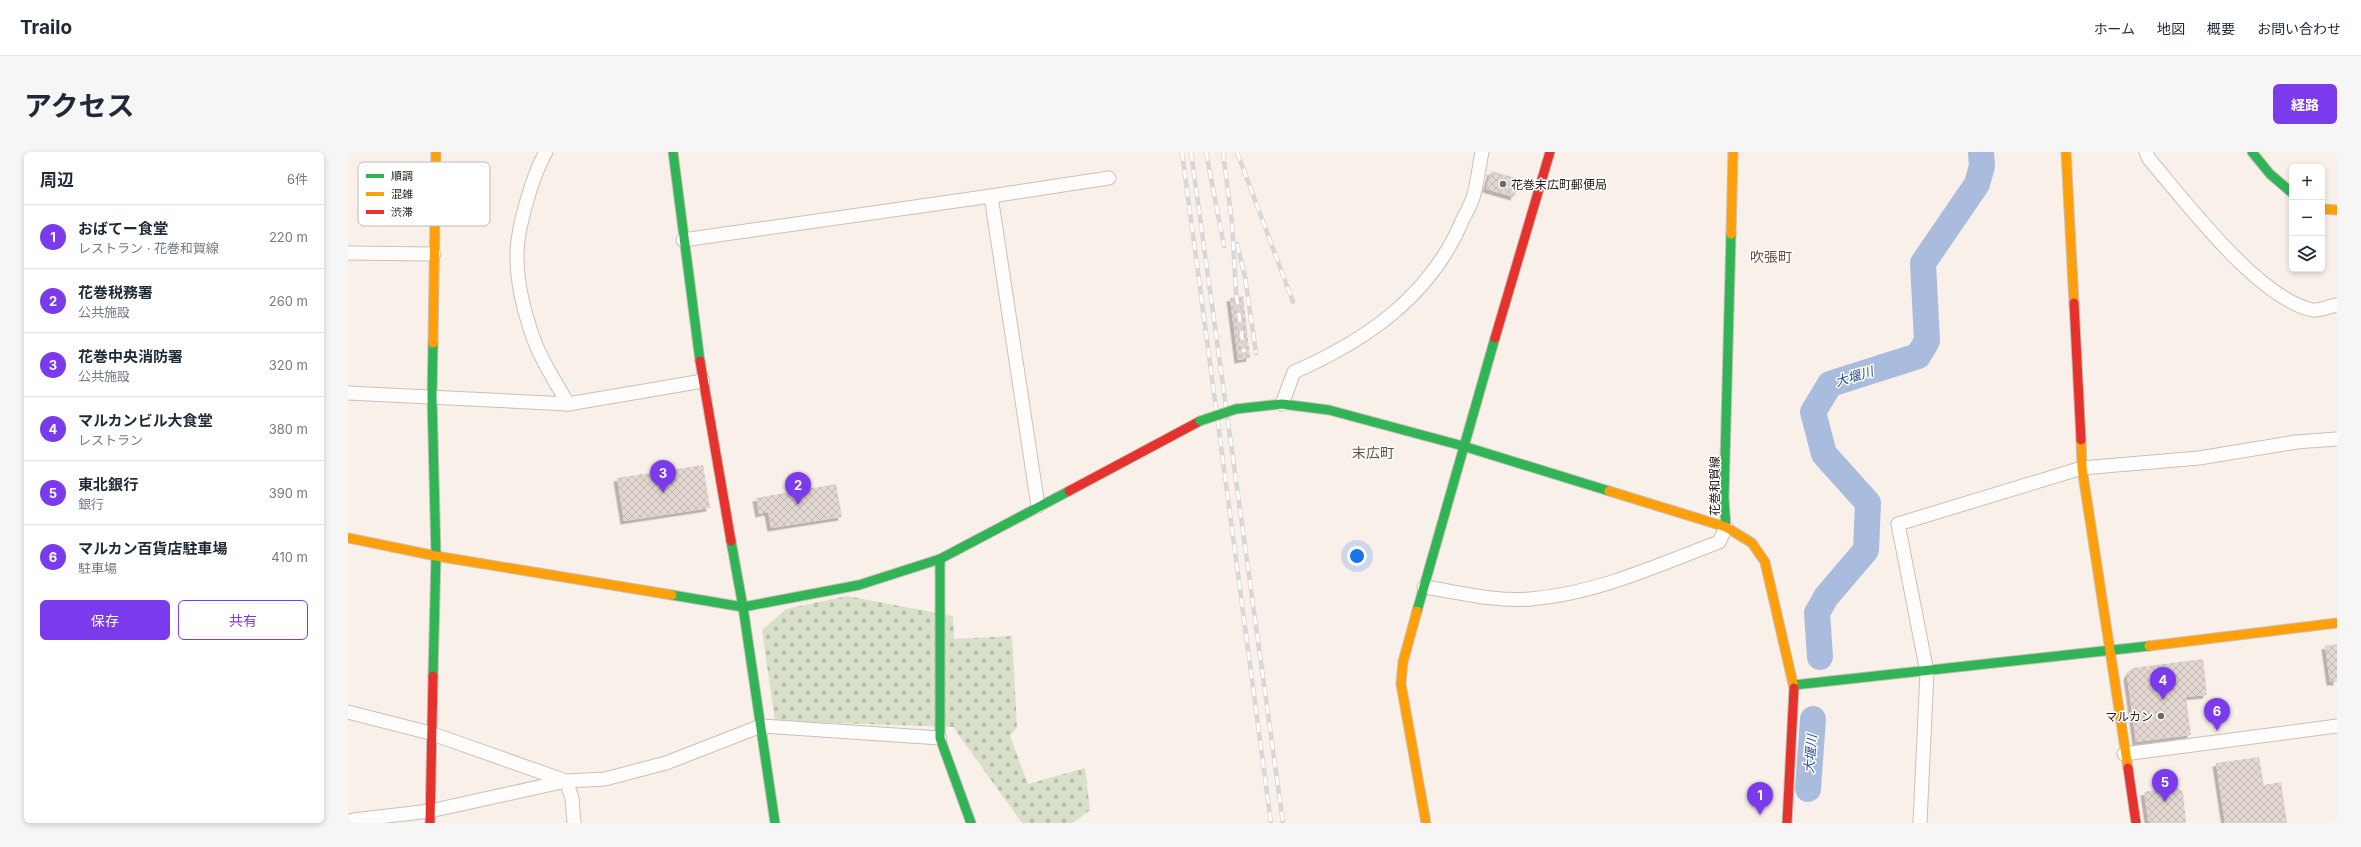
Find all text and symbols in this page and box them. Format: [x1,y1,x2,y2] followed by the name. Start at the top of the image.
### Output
[20,16,72,39] text: Trailo
[2093,20,2135,37] text: ホーム
[2157,20,2185,37] text: 地図
[2207,20,2235,37] text: 概要
[2257,20,2341,37] text: お問い合わせ
[2273,84,2337,124] button: 経路
[24,89,135,123] text: アクセス
[358,162,490,226] legend
[2289,164,2325,272] map controls
[2289,164,2325,200] button: +
[391,169,413,183] text: 順調
[40,170,74,190] text: 周辺
[287,171,308,187] text: 6件
[1511,177,1607,192] place label: 花巻末広町郵便局
[1498,179,1508,189] marker: 花巻末広町郵便局
[391,187,413,201] text: 混雑
[2289,200,2325,236] button: −
[391,205,413,219] text: 渋滞
[78,219,168,238] text: おばてー食堂
[50,229,56,245] text: 1
[269,229,308,245] text: 220 m
[2289,236,2325,272] button: layers
[78,240,219,256] text: レストラン · 花巻和賀線
[1750,248,1792,265] district label: 吹張町
[78,283,153,302] text: 花巻税務署
[49,293,57,309] text: 2
[269,293,308,309] text: 260 m
[78,304,130,320] text: 公共施設
[78,347,183,366] text: 花巻中央消防署
[49,357,57,373] text: 3
[269,357,308,373] text: 320 m
[1833,362,1877,389] water label: 大堰川
[78,368,130,384] text: 公共施設
[78,411,213,430] text: マルカンビル大食堂
[49,421,57,437] text: 4
[269,421,308,437] text: 380 m
[78,432,143,448] text: レストラン
[1352,444,1394,461] district label: 末広町
[1707,456,1722,516] street label: 花巻和賀線
[650,460,676,493] pin: 3
[785,472,811,505] pin: 2
[78,475,138,494] text: 東北銀行
[49,485,57,501] text: 5
[269,485,308,501] text: 390 m
[78,496,104,512] text: 銀行
[78,539,228,558] text: マルカン百貨店駐車場
[1347,546,1367,566] your location
[49,549,57,565] text: 6
[271,549,308,565] text: 410 m
[78,560,117,576] text: 駐車場
[40,600,170,640] button: 保存
[178,600,308,640] button: 共有
[2150,667,2176,700] pin: 4
[2204,698,2230,731] pin: 6
[2105,709,2153,724] place label: マルカン
[2156,711,2166,721] marker: マルカン
[1800,732,1820,774] water label: 大堰川
[2152,769,2178,802] pin: 5
[1747,782,1773,815] pin: 1

